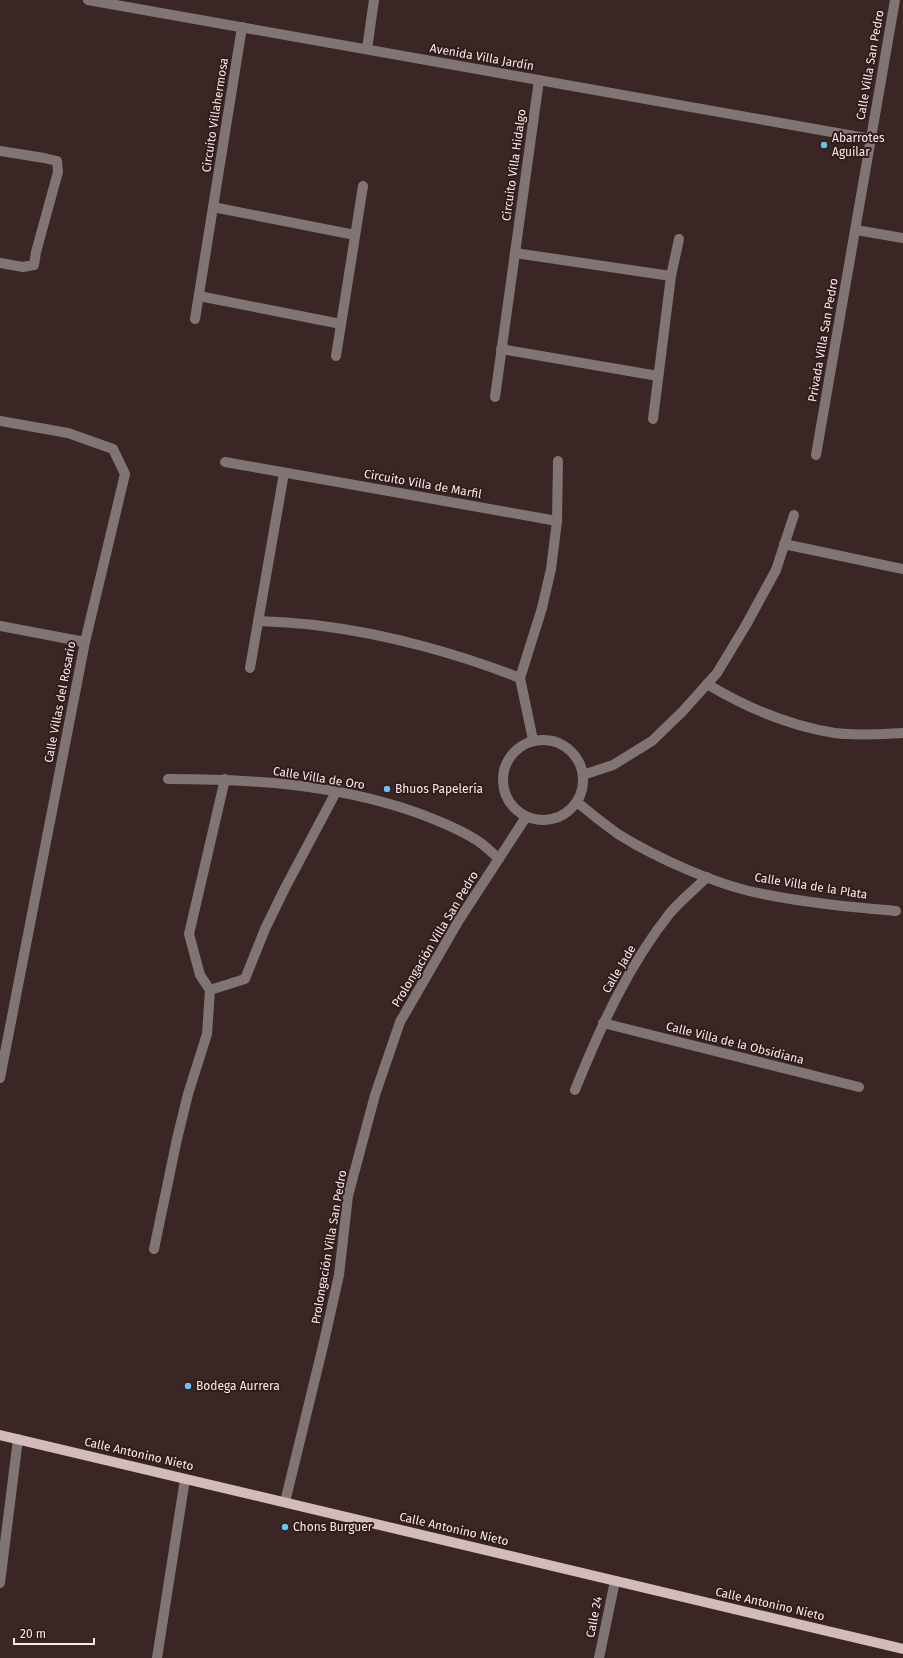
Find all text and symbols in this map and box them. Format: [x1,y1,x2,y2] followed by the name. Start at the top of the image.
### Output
[853,9,887,121] street label: Calle Villa San Pedro
[429,41,535,73] street label: Avenida Villa Jardín
[199,57,231,173] street label: Circuito Villahermosa
[499,108,529,222] street label: Circuito Villa Hidalgo
[832,131,885,159] place label: Abarrotes Aguilar
[819,140,829,150] marker: Abarrotes Aguilar
[805,277,841,403] street label: Privada Villa San Pedro
[363,467,483,501] street label: Circuito Villa de Marfil
[41,640,79,764] street label: Calle Villas del Rosario
[272,764,366,792] street label: Calle Villa de Oro
[395,782,483,796] place label: Bhuos Papelería
[382,784,392,794] marker: Bhuos Papelería
[389,869,481,1009] street label: Prolongación Villa San Pedro
[754,870,868,902] street label: Calle Villa de la Plata
[599,942,639,996] street label: Calle Jade
[665,1019,805,1067] street label: Calle Villa de la Obsidiana
[309,1169,349,1325] street label: Prolongación Villa San Pedro
[196,1379,280,1393] place label: Bodega Aurrera
[183,1381,193,1391] marker: Bodega Aurrera
[83,1435,195,1473] street label: Calle Antonino Nieto
[398,1510,510,1548] street label: Calle Antonino Nieto
[293,1520,373,1534] place label: Chons Burguer
[280,1522,290,1532] marker: Chons Burguer
[714,1585,826,1623] street label: Calle Antonino Nieto
[583,1595,605,1639] street label: Calle 24
[14,1620,94,1646] scale bar
[20,1627,46,1641] text: 20 m

